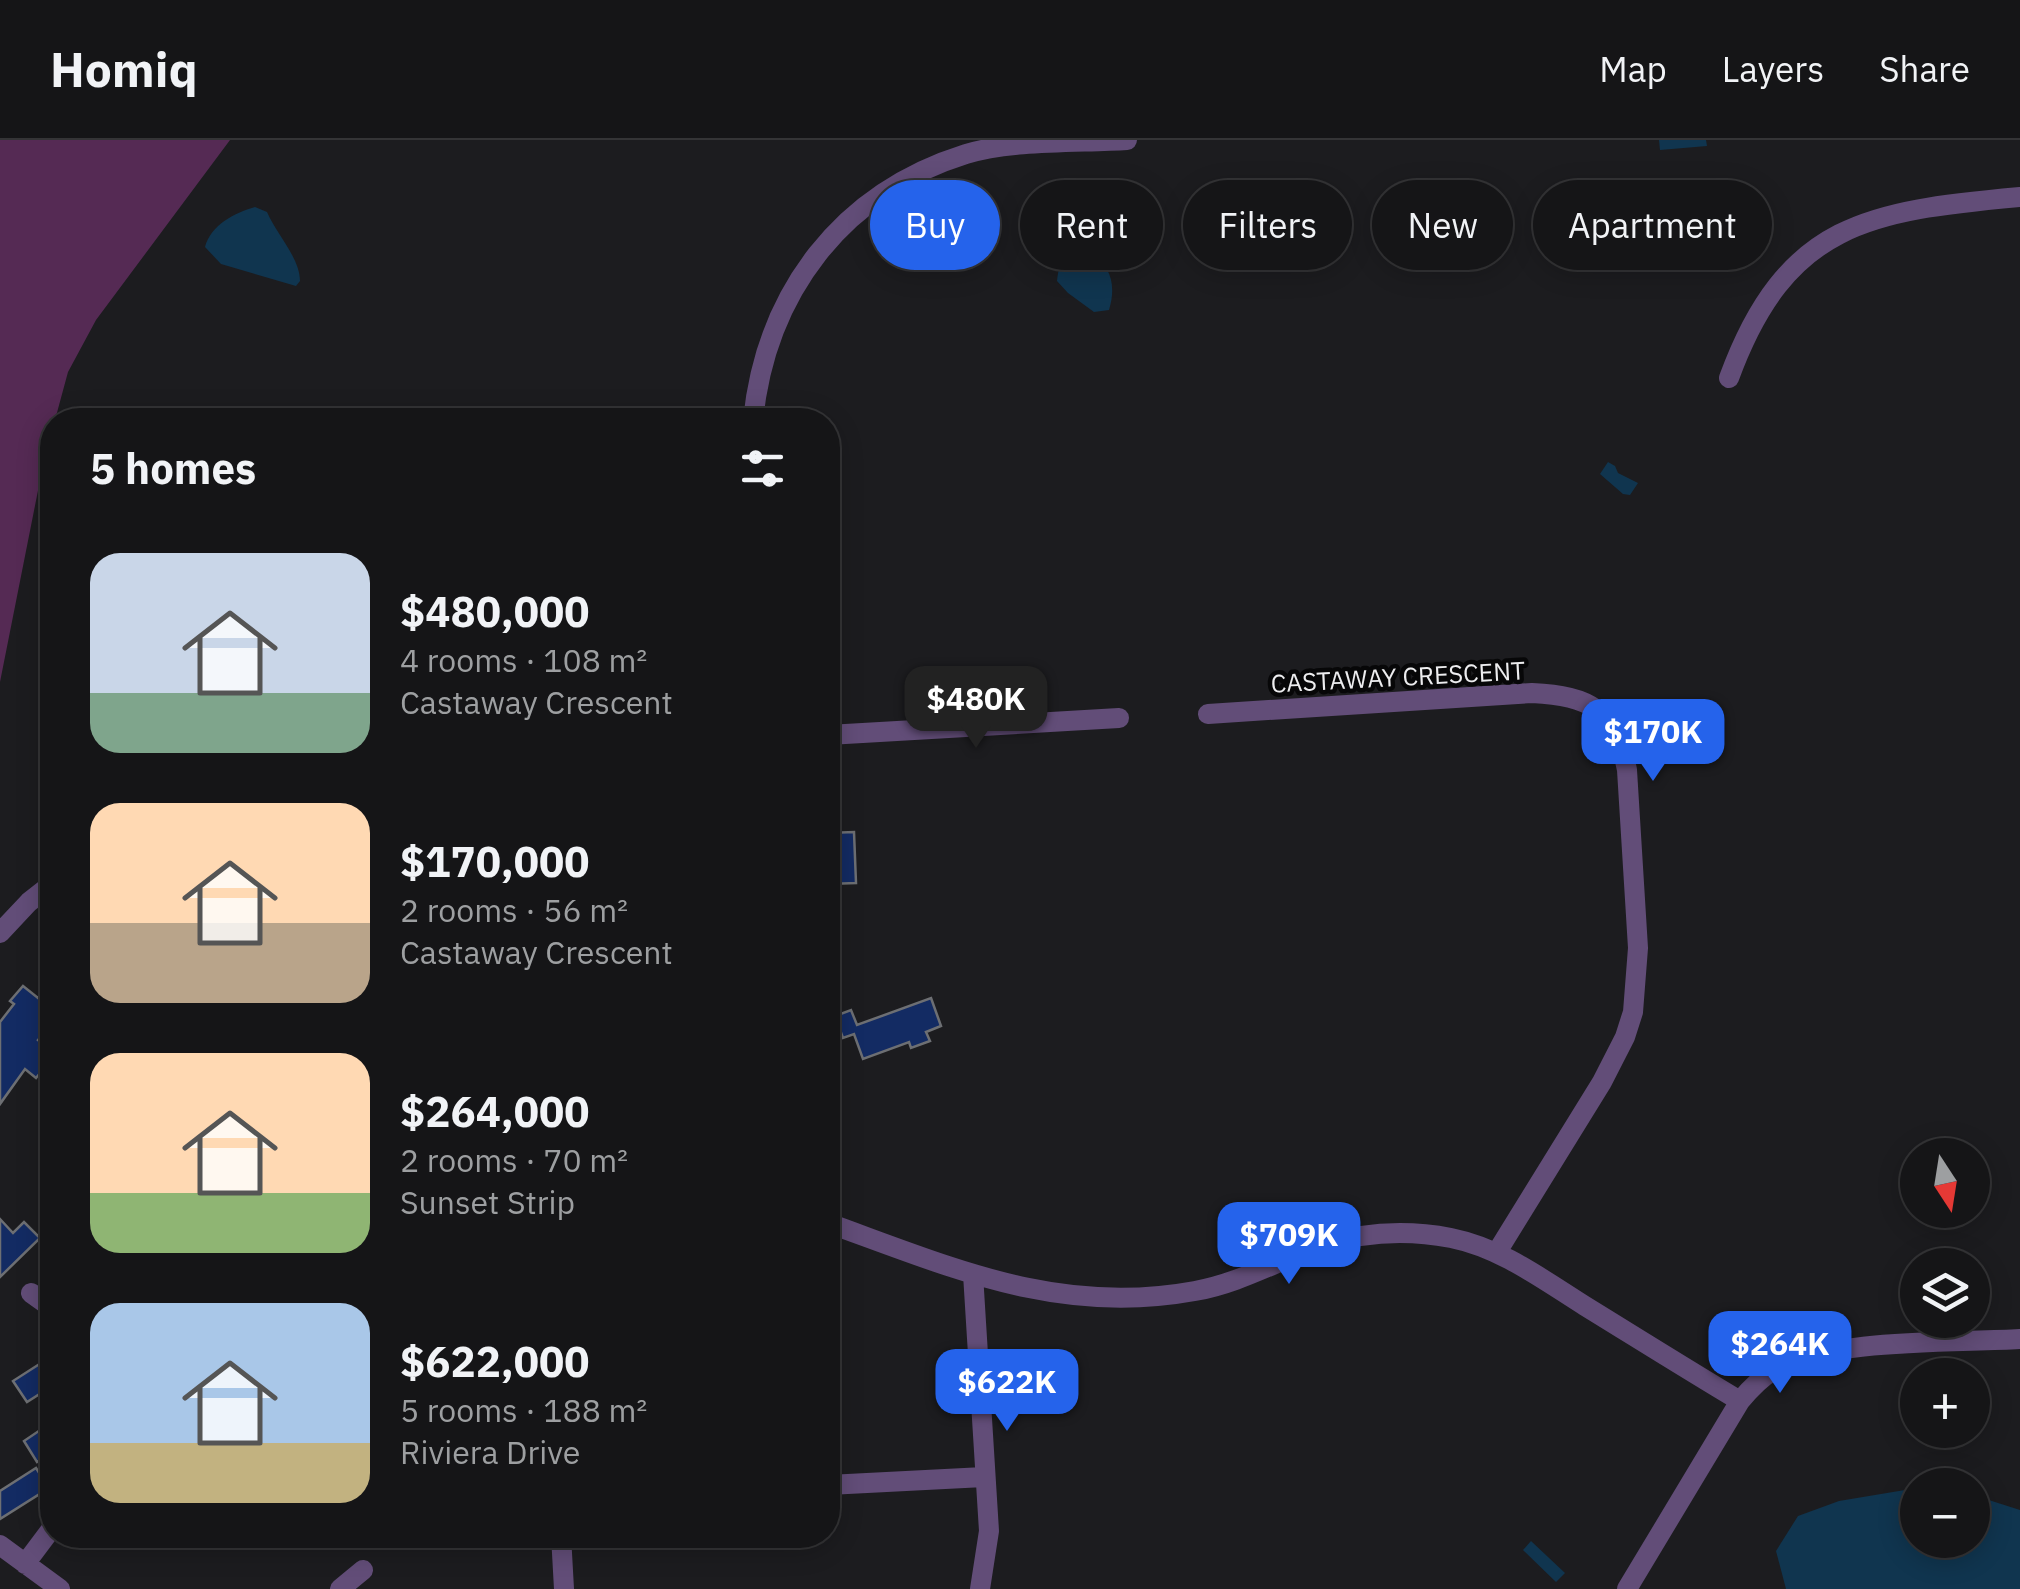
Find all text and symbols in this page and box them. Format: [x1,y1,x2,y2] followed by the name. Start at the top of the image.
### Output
[50,38,198,100] text: Homiq
[1599,46,1667,92] text: Map
[1722,46,1824,92] text: Layers
[1879,46,1970,92] text: Share
[870,180,1000,270] chip: Buy
[1020,180,1163,270] chip: Rent
[1183,180,1352,270] chip: Filters
[1372,180,1513,270] chip: New
[1533,180,1772,270] chip: Apartment
[90,441,256,496] text: 5 homes
[735,441,790,496] icon: filters
[400,584,589,639] text: $480,000
[170,593,290,713] icon: home
[400,639,647,681] text: 4 rooms · 108 m²
[1270,653,1526,700] street label: CASTAWAY CRESCENT
[906,666,1046,751] pin: $480K
[926,677,1026,719] text: $480K
[400,681,673,723] text: Castaway Crescent
[1583,699,1723,784] pin: $170K
[1603,710,1703,752] text: $170K
[400,834,589,889] text: $170,000
[170,843,290,963] icon: home
[400,889,628,931] text: 2 rooms · 56 m²
[400,931,673,973] text: Castaway Crescent
[400,1084,589,1139] text: $264,000
[170,1093,290,1213] icon: home
[1900,1138,1990,1228] north arrow
[1900,1138,1990,1558] map controls
[400,1139,628,1181] text: 2 rooms · 70 m²
[400,1181,575,1223] text: Sunset Strip
[1219,1202,1359,1287] pin: $709K
[1239,1213,1339,1255] text: $709K
[1900,1248,1990,1338] button: layers
[1710,1311,1850,1396] pin: $264K
[1730,1322,1830,1364] text: $264K
[400,1334,589,1389] text: $622,000
[170,1343,290,1463] icon: home
[937,1349,1077,1434] pin: $622K
[1900,1358,1990,1448] button: +
[957,1360,1057,1402] text: $622K
[400,1389,647,1431] text: 5 rooms · 188 m²
[400,1431,580,1473] text: Riviera Drive
[1900,1468,1990,1558] button: −

